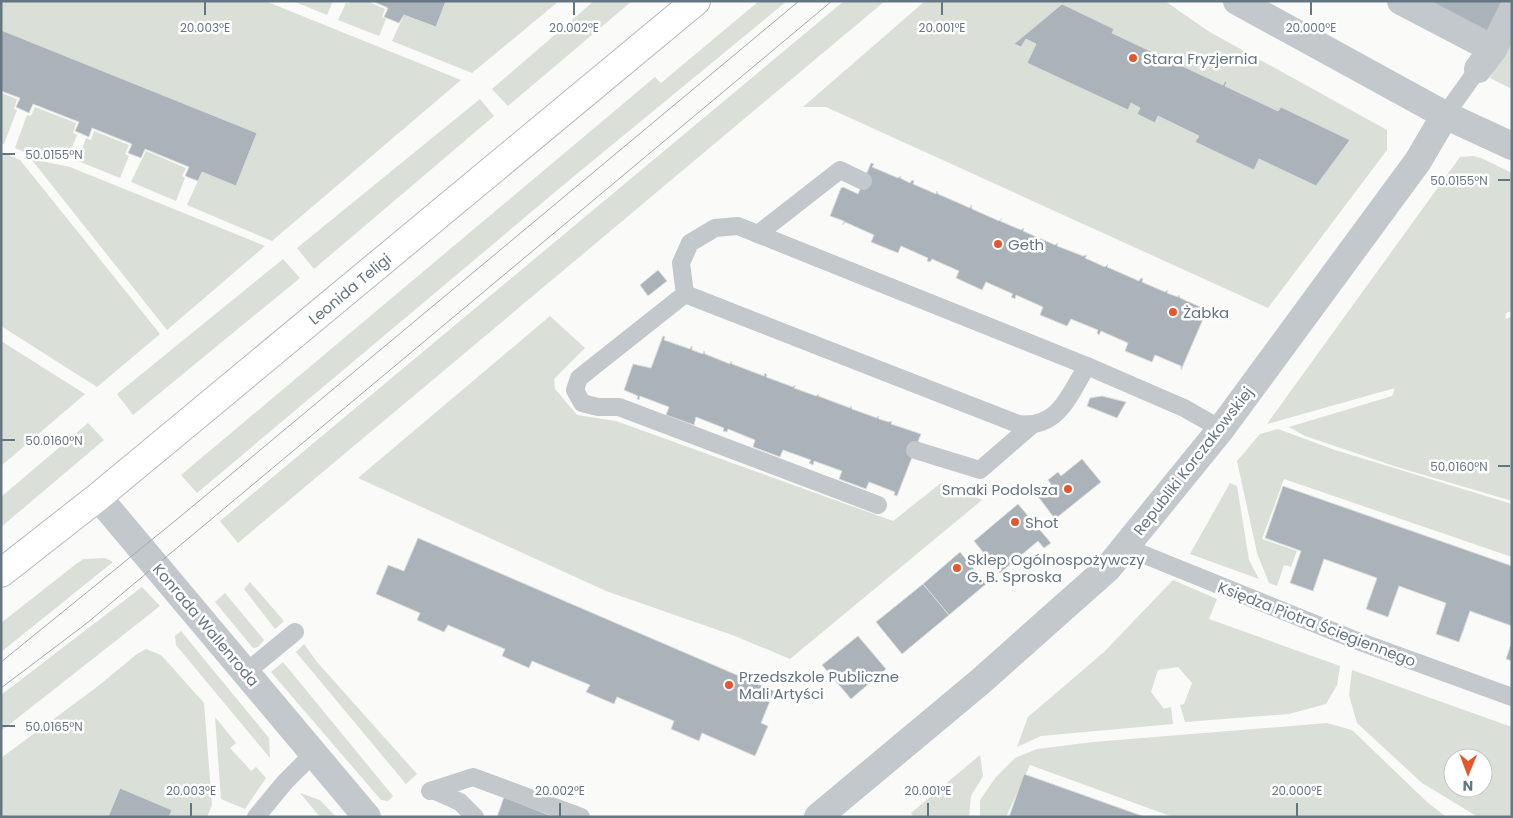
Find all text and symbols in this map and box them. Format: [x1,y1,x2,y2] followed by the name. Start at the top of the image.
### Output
[180,19,230,36] text: 20.003°E
[549,19,599,36] text: 20.002°E
[919,19,965,36] text: 20.001°E
[1286,19,1336,36] text: 20.000°E
[1143,48,1258,69] place label: Stara Fryzjernia
[1127,52,1139,64] marker: Stara Fryzjernia
[25,146,83,163] text: 50.0155°N
[1430,172,1488,189] text: 50.0155°N
[1008,234,1044,255] place label: Geth
[992,238,1004,250] marker: Geth
[304,248,395,329] street label: Leonida Teligi
[1183,302,1229,323] place label: Żabka
[1167,306,1179,318] marker: Żabka
[1128,382,1258,540] street label: Republiki Korczakowskiej
[25,432,83,449] text: 50.0160°N
[1430,458,1488,475] text: 50.0160°N
[942,479,1058,500] place label: Smaki Podolsza
[1062,483,1074,495] marker: Smaki Podolsza
[1025,512,1058,533] place label: Shot
[1009,516,1021,528] marker: Shot
[967,549,1145,587] place label: Sklep Ogólnospożywczy G. B. Sproska
[148,559,264,691] street label: Konrada Wallenroda
[951,562,963,574] marker: Sklep Ogólnospożywczy G. B. Sproska
[1215,577,1419,671] street label: Księdza Piotra Ściegiennego
[739,666,899,704] place label: Przedszkole Publiczne Mali Artyści
[723,679,735,691] marker: Przedszkole Publiczne Mali Artyści
[25,718,83,735] text: 50.0165°N
[1443,748,1493,798] north arrow
[1462,776,1473,796] text: N
[166,782,216,799] text: 20.003°E
[535,782,585,799] text: 20.002°E
[905,782,951,799] text: 20.001°E
[1272,782,1322,799] text: 20.000°E

